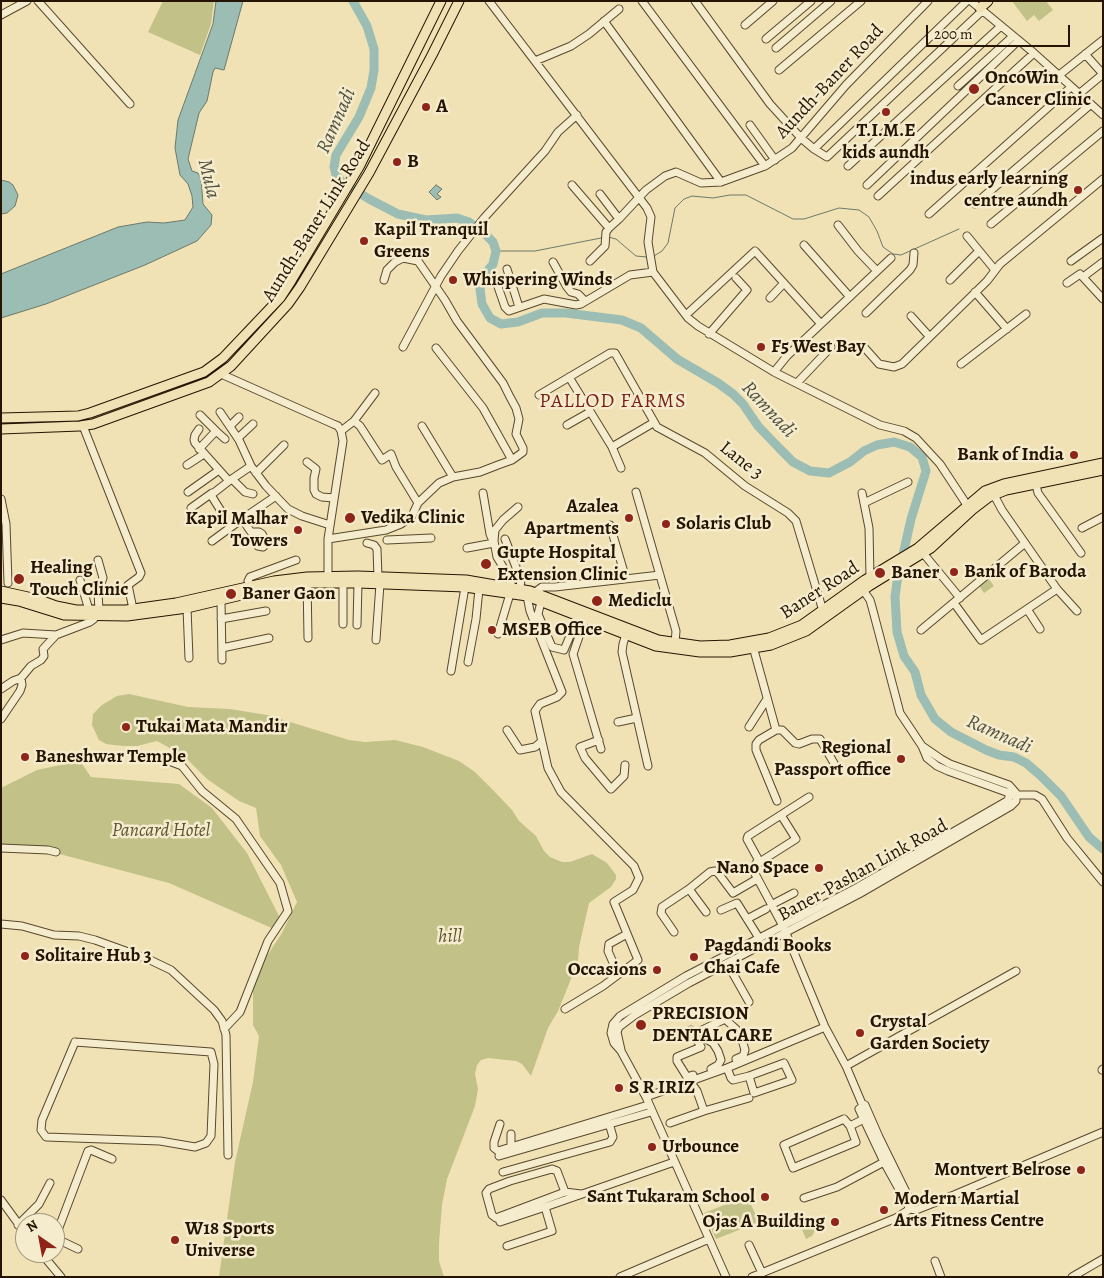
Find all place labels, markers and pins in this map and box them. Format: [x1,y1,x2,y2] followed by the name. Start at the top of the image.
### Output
[985,67,1091,111] place label: OncoWin Cancer Clinic
[967,82,981,96] marker: OncoWin Cancer Clinic
[436,96,448,118] place label: A
[420,101,432,113] marker: A
[880,106,892,118] marker: T.I.M.E kids aundh
[842,120,930,164] place label: T.I.M.E kids aundh
[407,151,419,173] place label: B
[391,156,403,168] marker: B
[910,168,1068,212] place label: indus early learning centre aundh
[1072,184,1084,196] marker: indus early learning centre aundh
[374,219,488,263] place label: Kapil Tranquil Greens
[358,235,370,247] marker: Kapil Tranquil Greens
[463,269,612,291] place label: Whispering Winds
[447,274,459,286] marker: Whispering Winds
[771,336,865,358] place label: F5 West Bay
[755,341,767,353] marker: F5 West Bay
[957,444,1064,466] place label: Bank of India
[1068,449,1080,461] marker: Bank of India
[525,496,619,540] place label: Azalea Apartments
[361,507,465,529] place label: Vedika Clinic
[185,508,288,552] place label: Kapil Malhar Towers
[343,511,357,525] marker: Vedika Clinic
[623,512,635,524] marker: Azalea Apartments
[676,513,771,535] place label: Solaris Club
[660,518,672,530] marker: Solaris Club
[292,524,304,536] marker: Kapil Malhar Towers
[497,542,627,586] place label: Gupte Hospital Extension Clinic
[30,557,129,601] place label: Healing Touch Clinic
[479,557,493,571] marker: Gupte Hospital Extension Clinic
[964,561,1086,583] place label: Bank of Baroda
[891,562,939,584] place label: Baner
[873,566,887,580] marker: Baner
[948,566,960,578] marker: Bank of Baroda
[12,572,26,586] marker: Healing Touch Clinic
[242,583,336,605] place label: Baner Gaon
[224,587,238,601] marker: Baner Gaon
[608,590,672,612] place label: Mediclu
[590,594,604,608] marker: Mediclu
[502,619,602,641] place label: MSEB Office
[486,624,498,636] marker: MSEB Office
[136,716,288,738] place label: Tukai Mata Mandir
[120,721,132,733] marker: Tukai Mata Mandir
[774,737,891,781] place label: Regional Passport office
[35,746,186,768] place label: Baneshwar Temple
[19,751,31,763] marker: Baneshwar Temple
[895,753,907,765] marker: Regional Passport office
[716,857,809,879] place label: Nano Space
[813,862,825,874] marker: Nano Space
[704,935,831,979] place label: Pagdandi Books Chai Cafe
[35,945,152,967] place label: Solitaire Hub 3
[19,950,31,962] marker: Solitaire Hub 3
[688,951,700,963] marker: Pagdandi Books Chai Cafe
[568,959,647,981] place label: Occasions
[651,964,663,976] marker: Occasions
[652,1003,773,1047] place label: PRECISION DENTAL CARE
[870,1011,989,1055] place label: Crystal Garden Society
[634,1018,648,1032] marker: PRECISION DENTAL CARE
[854,1027,866,1039] marker: Crystal Garden Society
[629,1077,695,1099] place label: S R IRIZ
[613,1082,625,1094] marker: S R IRIZ
[662,1136,739,1158] place label: Urbounce
[646,1141,658,1153] marker: Urbounce
[934,1159,1071,1181] place label: Montvert Belrose
[1075,1164,1087,1176] marker: Montvert Belrose
[587,1186,755,1208] place label: Sant Tukaram School
[894,1188,1044,1232] place label: Modern Martial Arts Fitness Centre
[759,1191,771,1203] marker: Sant Tukaram School
[878,1204,890,1216] marker: Modern Martial Arts Fitness Centre
[703,1211,825,1233] place label: Ojas A Building
[829,1216,841,1228] marker: Ojas A Building
[185,1218,275,1262] place label: W18 Sports Universe
[169,1234,181,1246] marker: W18 Sports Universe

